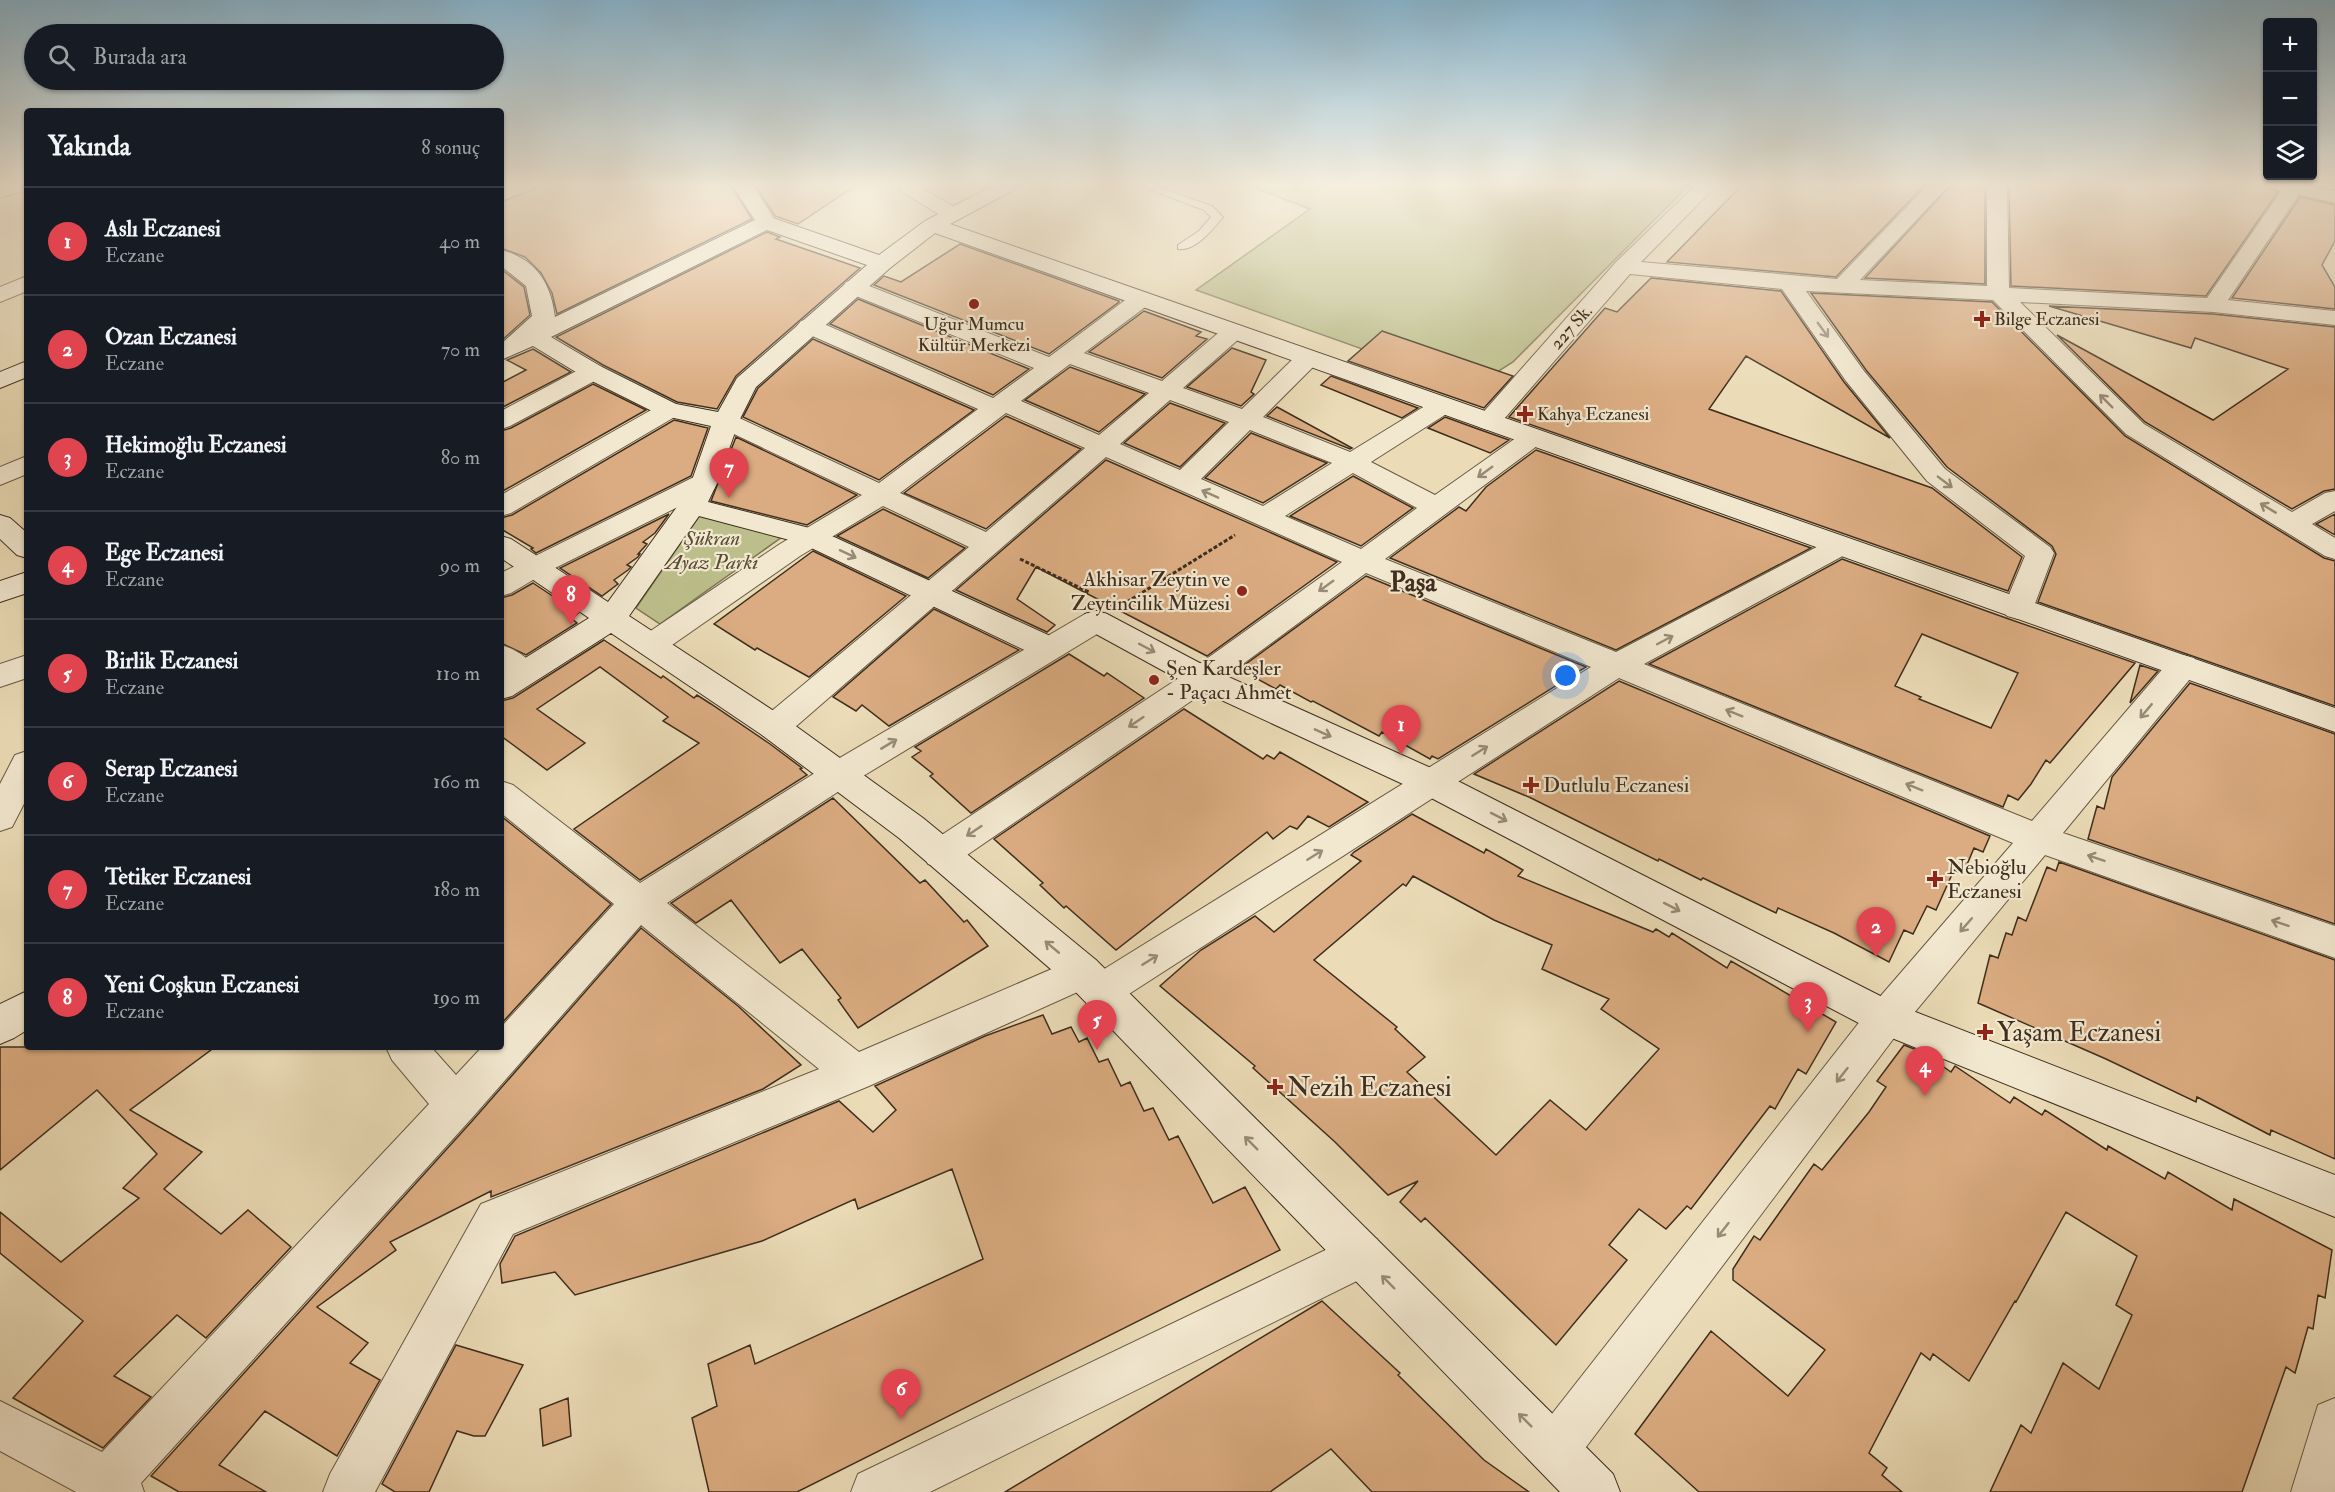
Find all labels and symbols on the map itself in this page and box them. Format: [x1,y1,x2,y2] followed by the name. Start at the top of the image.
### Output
[967,297,981,311] marker: Uğur Mumcu Kültür Merkezi
[1545,300,1597,354] street label: 227 Sk.
[1994,308,2100,331] place label: Bilge Eczanesi
[1975,312,1989,326] marker: Bilge Eczanesi
[918,313,1030,357] place label: Uğur Mumcu Kültür Merkezi
[1817,322,1829,338] one-way arrow
[2098,393,2113,408] one-way arrow
[1537,403,1650,426] place label: Kahya Eczanesi
[1518,407,1532,421] marker: Kahya Eczanesi
[710,448,748,498] pin: 7
[1477,466,1493,478] one-way arrow
[1936,475,1952,488] one-way arrow
[1201,487,1219,498] one-way arrow
[2260,502,2277,514] one-way arrow
[664,525,758,576] park label: Şükran Ayaz Parkı
[839,549,857,561] one-way arrow
[1071,566,1230,617] place label: Akhisar Zeytin ve Zeytincilik Müzesi
[1390,566,1437,599] district label: Paşa
[552,576,590,625] pin: 8
[1319,580,1335,592] one-way arrow
[1235,584,1249,598] marker: Akhisar Zeytin ve Zeytincilik Müzesi
[1656,634,1673,646] one-way arrow
[1138,643,1156,655] one-way arrow
[1166,655,1292,706] place label: Şen Kardeşler - Paçacı Ahmet
[1551,661,1580,690] your location
[1147,673,1161,687] marker: Şen Kardeşler - Paçacı Ahmet
[2139,703,2152,719] one-way arrow
[1382,706,1420,755] pin: 1
[1725,707,1744,718] one-way arrow
[1128,716,1145,728] one-way arrow
[1314,729,1332,740] one-way arrow
[880,738,897,750] one-way arrow
[1471,745,1488,757] one-way arrow
[1543,772,1690,799] place label: Dutlulu Eczanesi
[1524,778,1538,792] marker: Dutlulu Eczanesi
[1906,781,1924,792] one-way arrow
[1489,812,1507,824] one-way arrow
[966,825,983,838] one-way arrow
[1306,849,1323,861] one-way arrow
[2087,852,2106,863] one-way arrow
[1947,854,2027,905] place label: Nebioğlu Eczanesi
[1928,872,1942,886] marker: Nebioğlu Eczanesi
[1663,901,1680,913] one-way arrow
[1856,908,1896,957] pin: 2
[2271,916,2290,927] one-way arrow
[1959,917,1973,932] one-way arrow
[1045,940,1060,954] one-way arrow
[1142,953,1159,966] one-way arrow
[1788,982,1828,1032] pin: 3
[1078,1000,1116,1050] pin: 5
[1997,1017,2161,1049] place label: Yaşam Eczanesi
[1978,1025,1992,1039] marker: Yaşam Eczanesi
[1906,1046,1944,1096] pin: 4
[1835,1067,1848,1083] one-way arrow
[1287,1072,1452,1104] place label: Nezih Eczanesi
[1268,1080,1282,1094] marker: Nezih Eczanesi
[1243,1135,1258,1150] one-way arrow
[1717,1222,1730,1238] one-way arrow
[1380,1274,1395,1289] one-way arrow
[882,1370,920,1419] pin: 6
[1517,1413,1532,1428] one-way arrow

